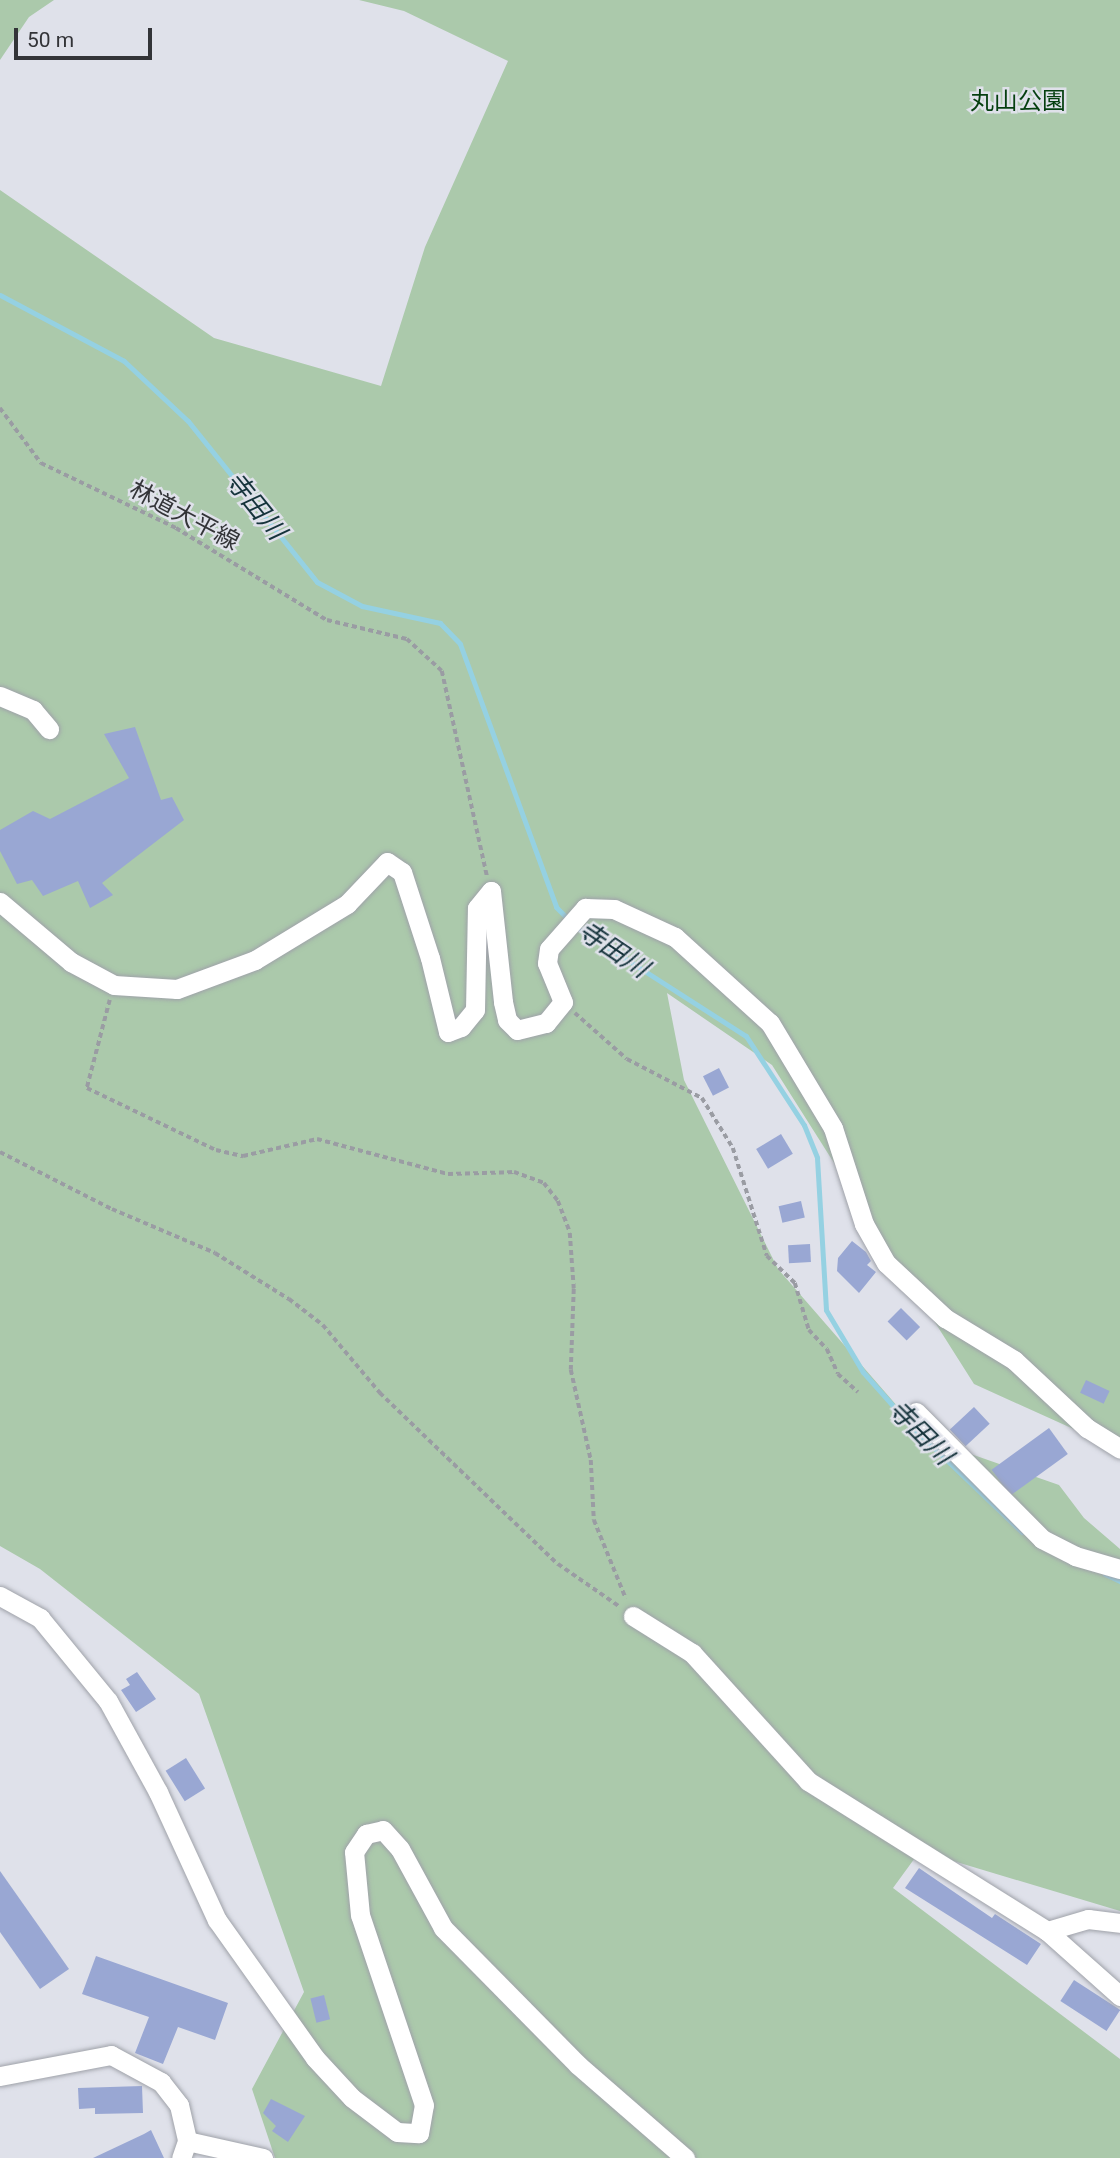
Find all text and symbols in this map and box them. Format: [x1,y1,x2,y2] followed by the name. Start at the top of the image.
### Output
[18,14,156,58] scale bar
[27,28,74,52] text: 50 m
[970,88,1066,116] park label: 丸山公園
[218,466,292,546] water label: 寺田川
[124,475,244,557] street label: 林道大平線
[572,915,654,985] water label: 寺田川
[881,1394,959,1472] water label: 寺田川

